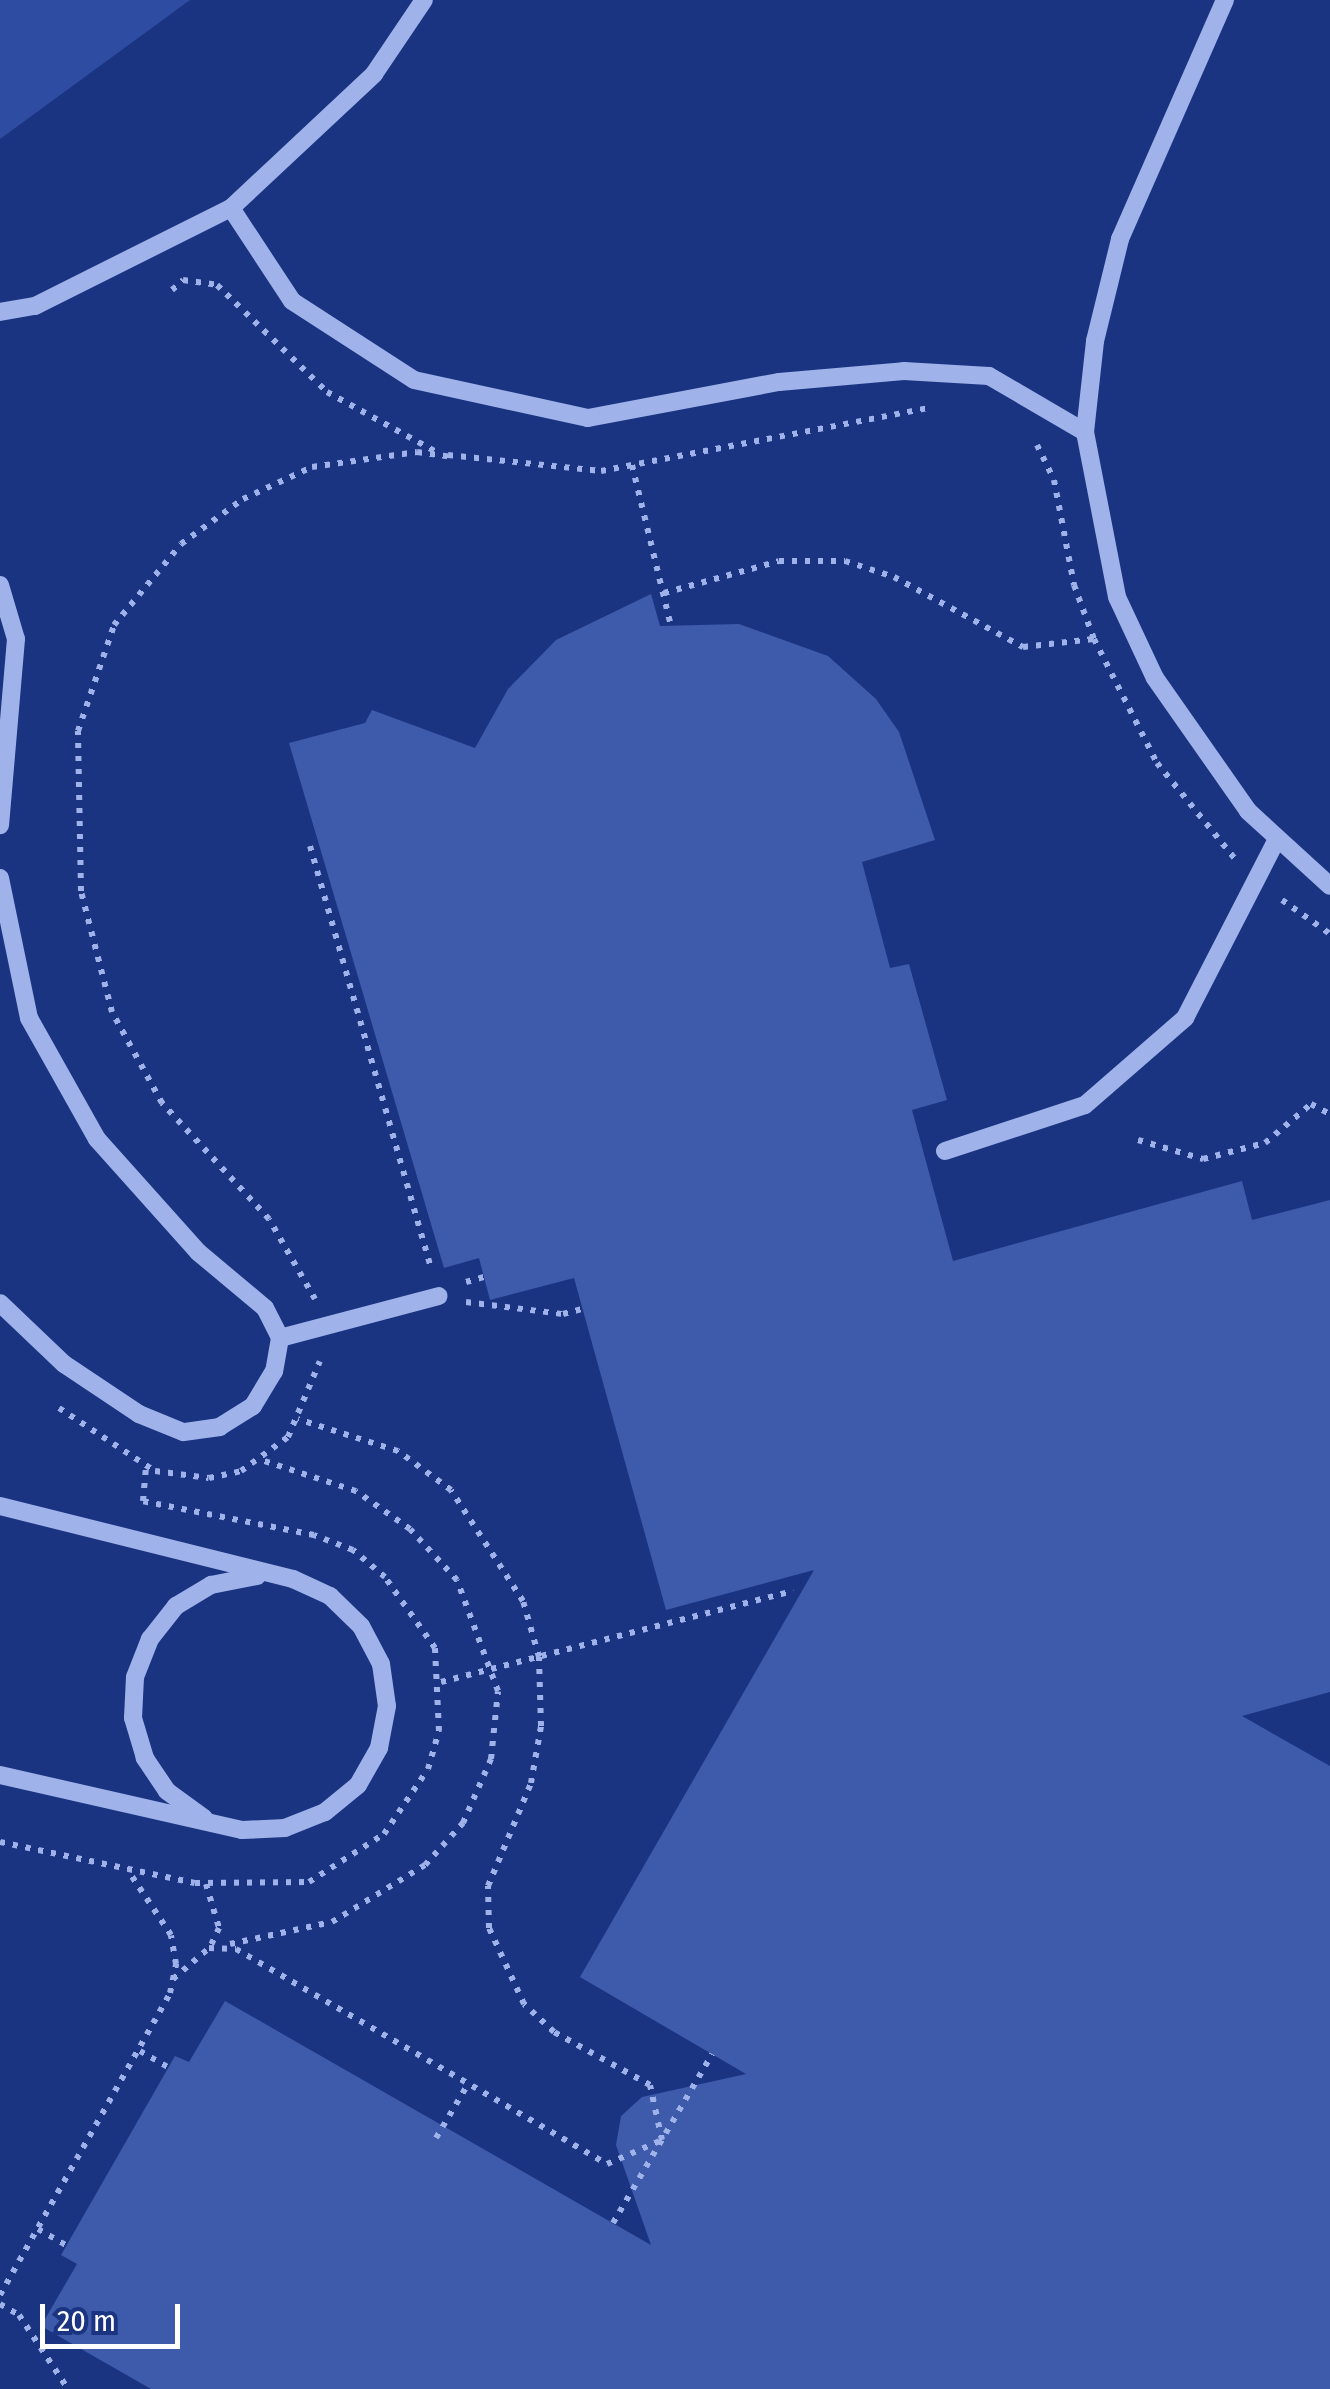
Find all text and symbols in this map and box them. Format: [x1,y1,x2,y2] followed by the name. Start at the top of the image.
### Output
[45,2284,185,2346] scale bar
[57,2303,116,2339] text: 20 m

